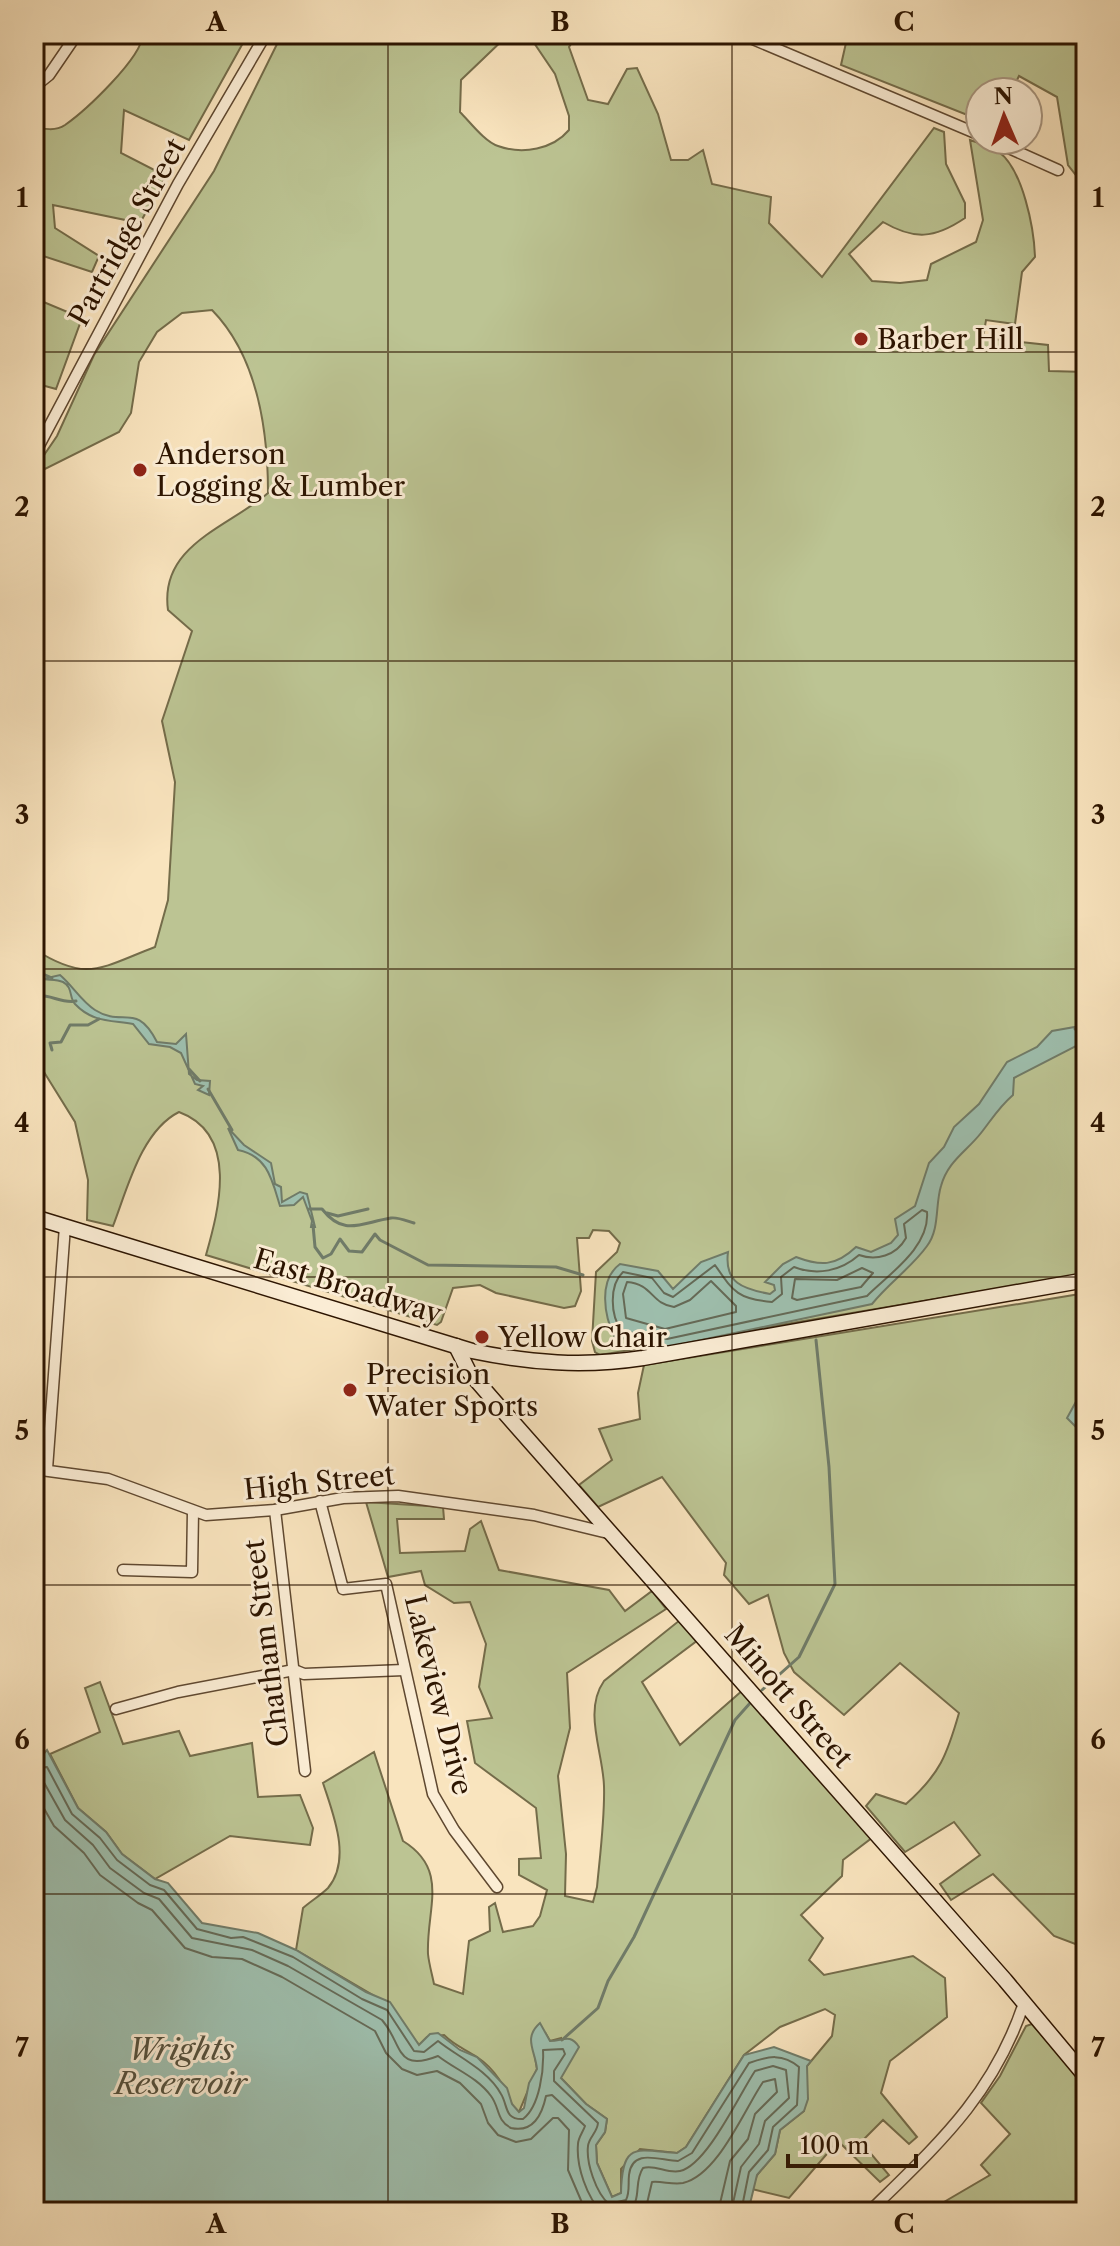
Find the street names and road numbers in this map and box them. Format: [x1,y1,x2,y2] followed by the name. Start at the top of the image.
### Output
[61,132,193,332] street label: Partridge Street
[250,1241,447,1331] street label: East Broadway
[242,1457,396,1507] street label: High Street
[236,1537,296,1749] street label: Chatham Street
[398,1592,480,1798] street label: Lakeview Drive
[718,1618,860,1774] street label: Minott Street

